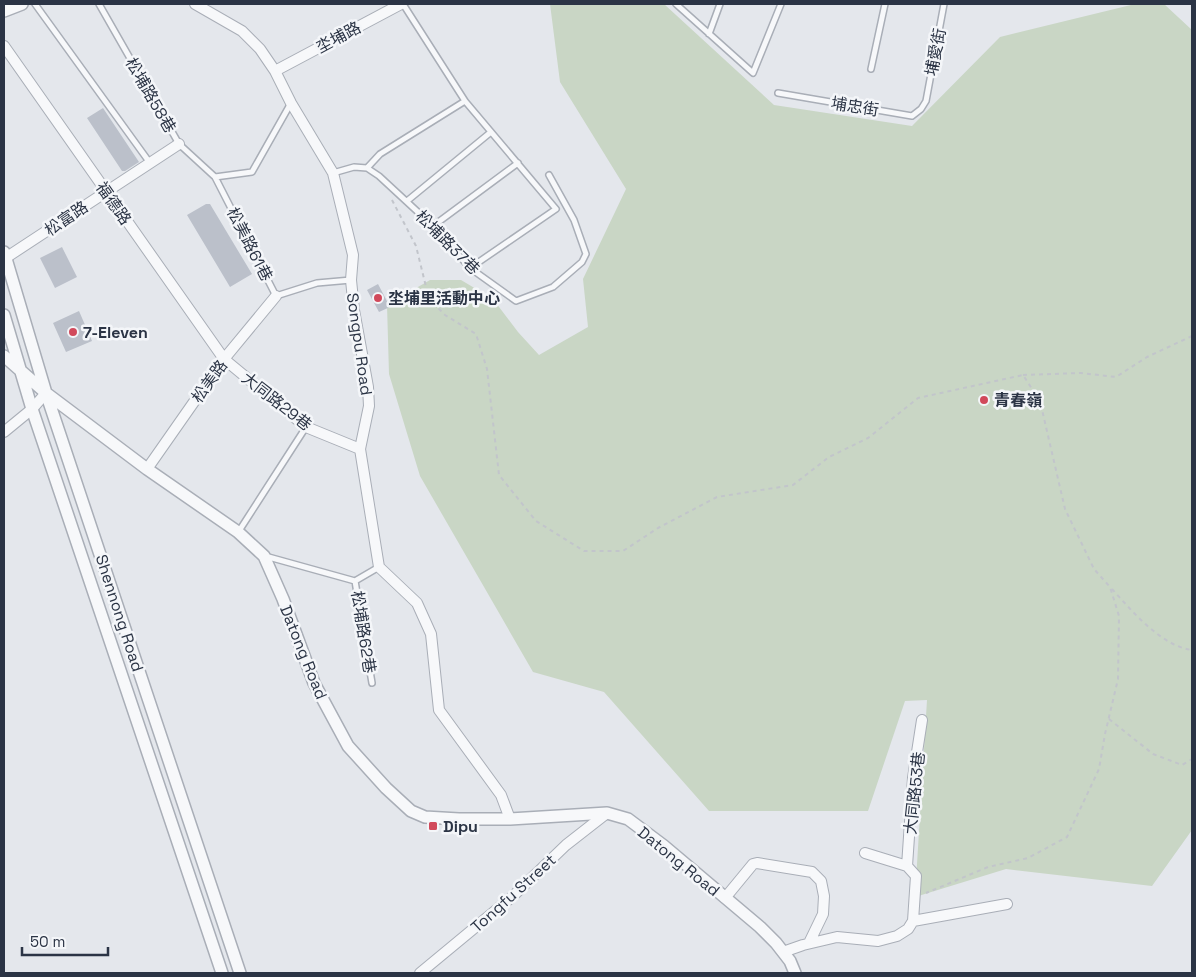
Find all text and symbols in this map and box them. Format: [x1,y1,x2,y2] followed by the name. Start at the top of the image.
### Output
[312,17,364,58] street label: 坔埔路
[921,27,950,78] street label: 埔愛街
[121,54,181,137] street label: 松埔路58巷
[830,92,880,121] street label: 埔忠街
[91,178,136,229] street label: 福德路
[41,196,92,241] street label: 松富路
[222,204,277,285] street label: 松美路61巷
[411,206,484,279] street label: 松埔路37巷
[388,288,500,309] place label: 坔埔里活動中心
[342,291,377,397] street label: Songpu Road
[372,292,384,304] marker: 坔埔里活動中心
[83,322,148,343] place label: 7-Eleven
[67,326,79,338] marker: 7-Eleven
[187,356,232,407] street label: 松美路
[237,367,316,435] street label: 大同路29巷
[994,390,1042,411] place label: 青春嶺
[978,394,990,406] marker: 青春嶺
[91,552,148,674] street label: Shennong Road
[347,589,380,675] street label: 松埔路62巷
[275,602,332,702] street label: Datong Road
[900,751,929,836] street label: 大同路53巷
[443,816,478,837] place label: Dipu
[427,820,439,832] marker: Dipu
[633,822,724,901] street label: Datong Road
[466,850,560,937] street label: Tongfu Street
[22,924,109,956] scale bar
[30,932,65,951] text: 50 m

